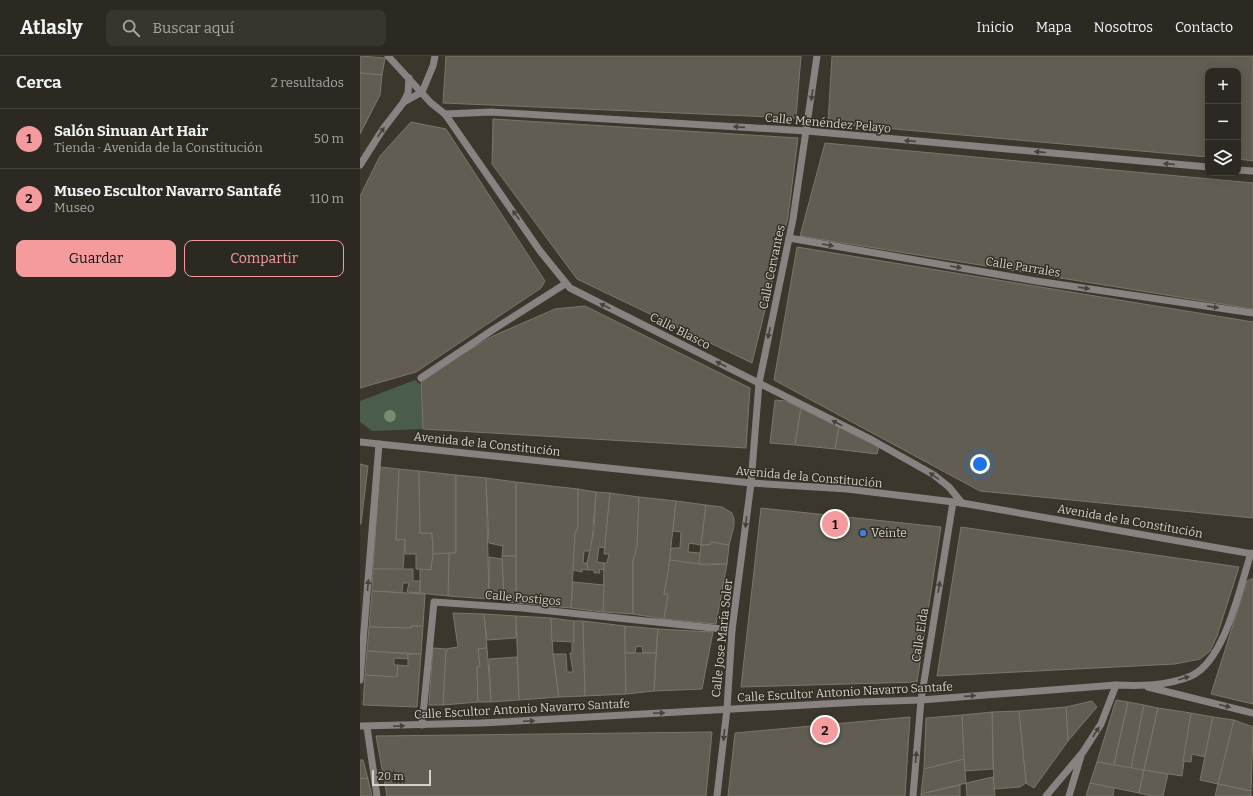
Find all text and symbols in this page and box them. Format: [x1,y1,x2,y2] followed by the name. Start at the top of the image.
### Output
[106,10,386,46] search box
[20,16,82,39] text: Atlasly
[120,17,142,39] icon: search
[152,19,234,37] text: Buscar aquí
[977,19,1014,36] text: Inicio
[1036,19,1072,36] text: Mapa
[1094,19,1153,36] text: Nosotros
[1175,19,1233,36] text: Contacto
[1205,68,1241,176] map controls
[1205,68,1241,104] button: +
[16,72,61,93] text: Cerca
[271,75,344,90] text: 2 resultados
[809,89,815,101] one-way arrow
[1205,104,1241,140] button: −
[764,111,892,135] street label: Calle Menéndez Pelayo
[54,122,208,140] text: Salón Sinuan Art Hair
[733,124,745,131] one-way arrow
[377,127,385,137] one-way arrow
[26,131,32,146] text: 1
[314,131,344,146] text: 50 m
[904,137,916,144] one-way arrow
[54,140,263,155] text: Tienda · Avenida de la Constitución
[1205,140,1241,176] button: layers
[1034,149,1046,156] one-way arrow
[1163,160,1175,167] one-way arrow
[54,182,281,200] text: Museo Escultor Navarro Santafé
[25,191,33,206] text: 2
[310,191,344,206] text: 110 m
[54,200,94,215] text: Museo
[512,210,520,221] one-way arrow
[756,223,788,311] street label: Calle Cervantes
[16,240,176,277] button: Guardar
[184,240,344,277] button: Compartir
[822,242,834,248] one-way arrow
[984,254,1062,280] street label: Calle Parrales
[950,264,962,270] one-way arrow
[1078,285,1090,291] one-way arrow
[599,303,610,309] one-way arrow
[1207,304,1219,310] one-way arrow
[647,310,713,352] street label: Calle Blasco
[766,327,772,339] one-way arrow
[715,361,727,367] one-way arrow
[831,419,843,426] one-way arrow
[413,429,561,459] street label: Avenida de la Constitución
[970,454,990,474] your location
[735,464,883,490] street label: Avenida de la Constitución
[929,472,940,480] one-way arrow
[1056,501,1204,541] street label: Avenida de la Constitución
[822,509,848,539] pin: 1
[743,516,749,528] one-way arrow
[871,526,907,540] place label: Veinte
[858,528,868,538] marker: Veinte
[709,577,735,698] street label: Calle Jose María Soler
[364,579,371,591] one-way arrow
[936,581,942,593] one-way arrow
[484,588,562,608] street label: Calle Postigos
[909,607,931,663] street label: Calle Elda
[1178,675,1190,681] one-way arrow
[737,679,953,705] street label: Calle Escultor Antonio Navarro Santafe
[964,693,976,700] one-way arrow
[414,696,630,722] street label: Calle Escultor Antonio Navarro Santafe
[1219,703,1231,709] one-way arrow
[653,710,665,717] one-way arrow
[812,715,838,745] pin: 2
[523,717,535,724] one-way arrow
[393,722,405,729] one-way arrow
[1092,727,1100,737] one-way arrow
[721,729,727,741] one-way arrow
[913,751,920,763] one-way arrow
[372,768,431,787] scale bar
[378,770,404,783] text: 20 m

